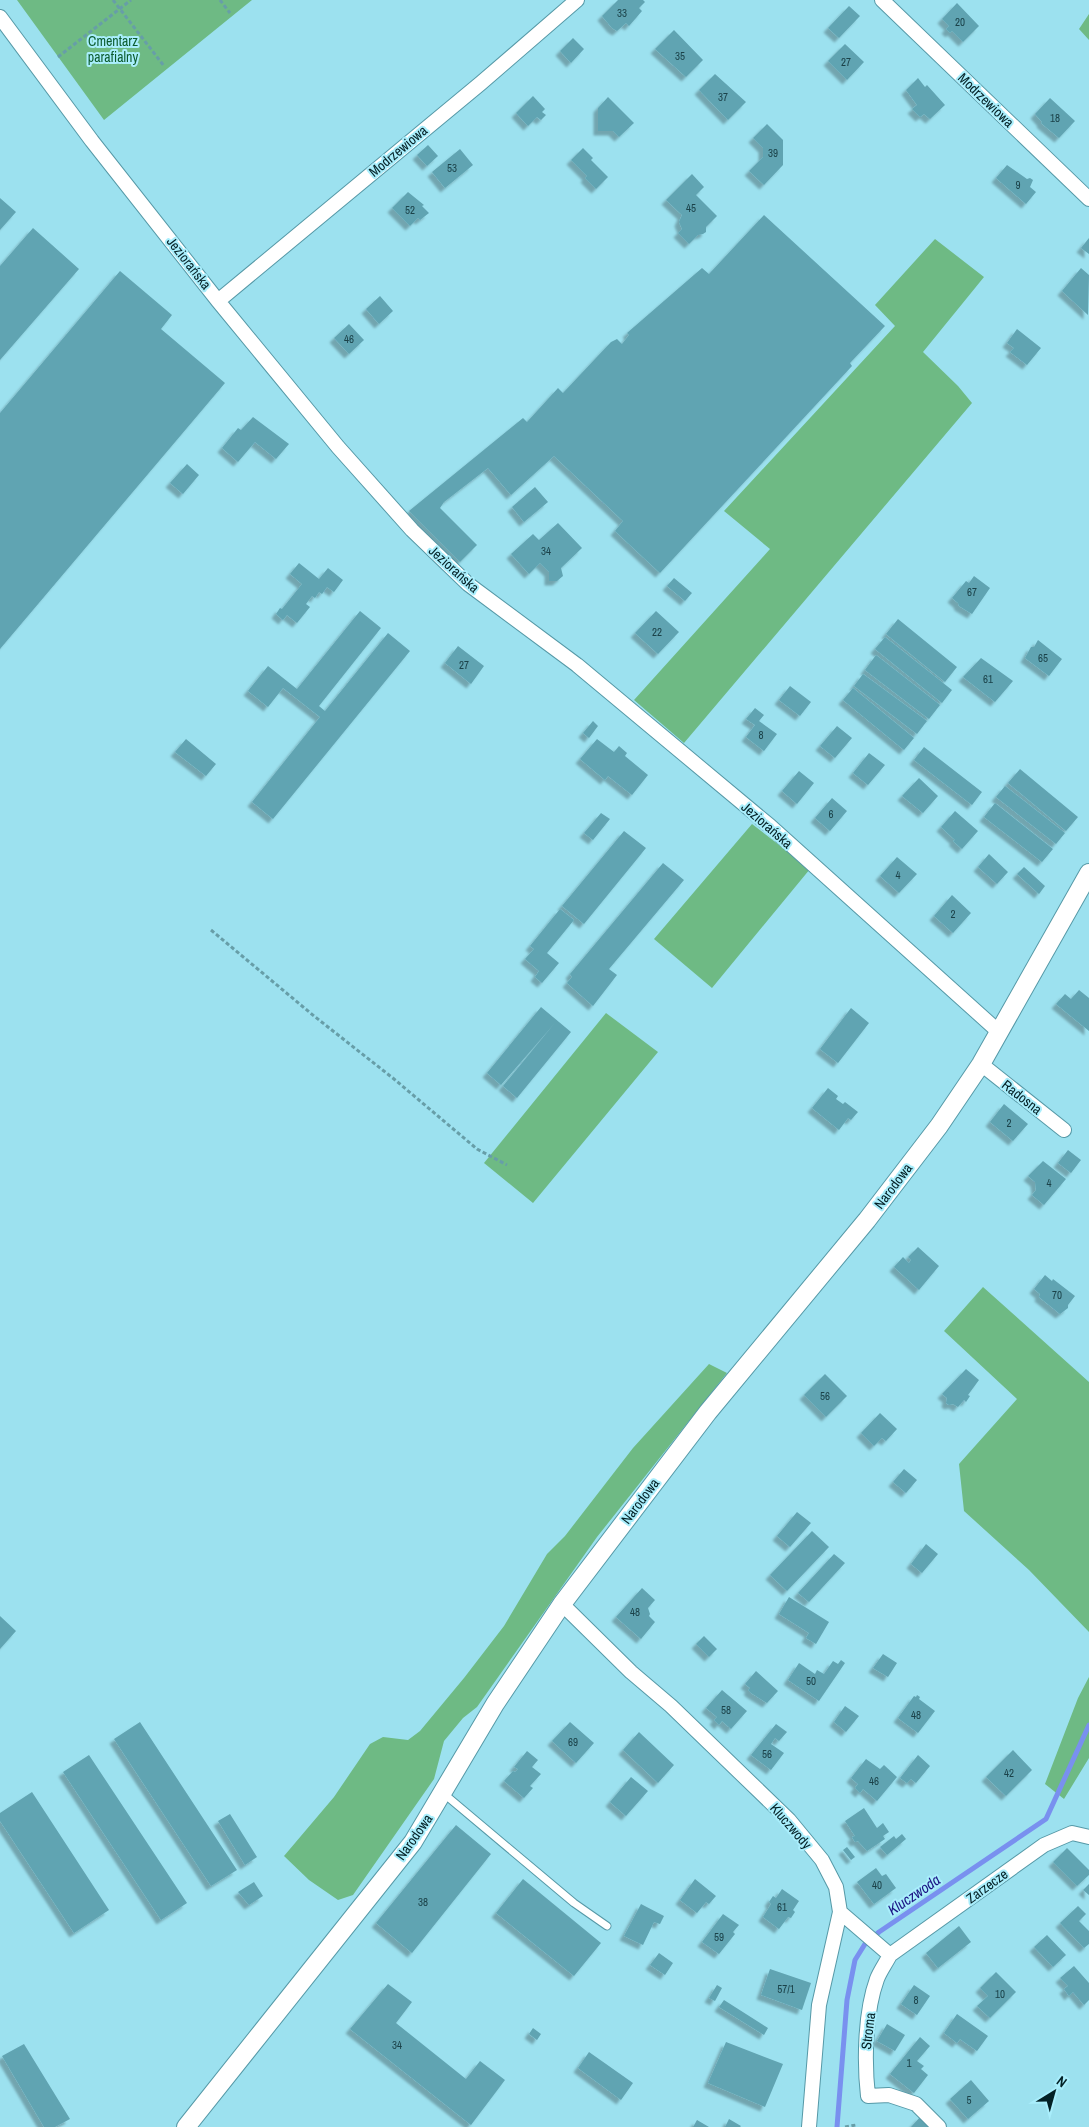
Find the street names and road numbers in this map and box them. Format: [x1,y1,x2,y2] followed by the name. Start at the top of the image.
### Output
[954,69,1018,131] street label: Modrzewiowa
[365,121,431,181] street label: Modrzewiowa
[163,233,216,293] street label: Jeziorańska
[425,542,483,597] street label: Jeziorańska
[738,798,797,852] street label: Jeziorańska
[998,1076,1046,1119] street label: Radosna
[870,1159,916,1212] street label: Narodowa
[617,1474,663,1527] street label: Narodowa
[766,1799,816,1853] street label: Kluczwody
[392,1810,437,1864] street label: Narodowa
[963,1865,1011,1907] street label: Zarzecze
[857,2011,879,2050] street label: Stroma

